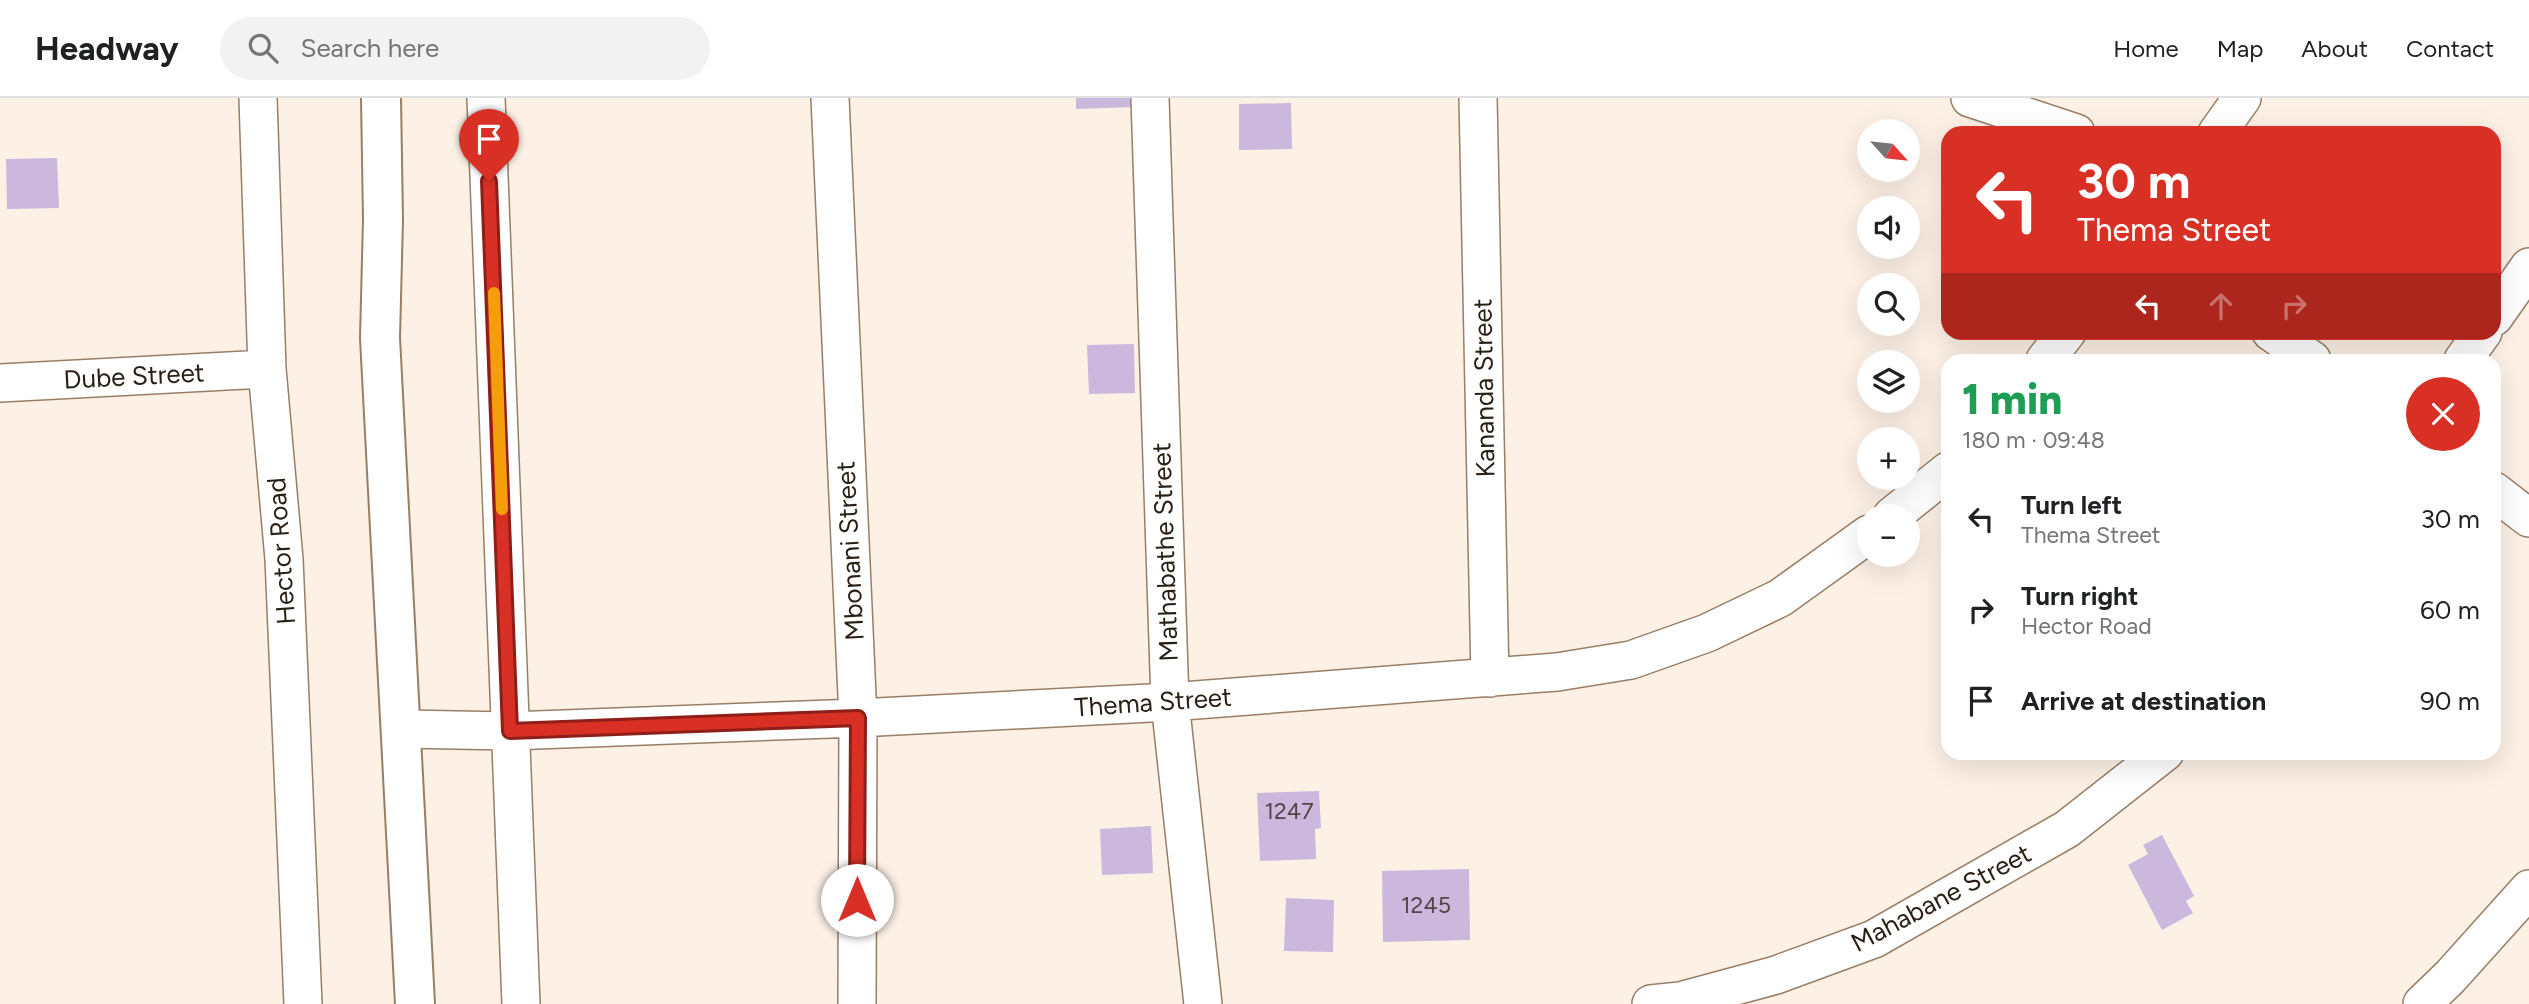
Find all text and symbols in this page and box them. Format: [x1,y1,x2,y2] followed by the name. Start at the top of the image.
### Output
[220,17,710,80] search box
[35,29,178,68] text: Headway
[244,29,282,67] icon: search
[300,32,439,64] text: Search here
[2113,34,2179,63] text: Home
[2217,34,2263,63] text: Map
[2301,34,2368,63] text: About
[2406,34,2494,63] text: Contact
[459,109,519,181] pin
[1857,119,1920,182] north arrow
[1857,119,1920,567] map controls
[470,120,508,158] icon: arrive
[2077,151,2190,210] text: 30 m
[1962,154,2053,245] icon: left
[1857,196,1920,259] button: sound
[2077,211,2271,249] text: Thema Street
[1857,273,1920,336] button: search
[2129,287,2167,325] icon: left
[2202,287,2240,325] icon: ahead
[2275,287,2313,325] icon: right
[1466,298,1502,478] street label: Kananda Street
[1857,350,1920,413] button: layers
[63,356,205,396] street label: Dube Street
[1962,374,2062,425] text: 1 min
[2406,377,2480,451] button: close
[1962,426,2105,454] text: 180 m · 09:48
[1857,427,1920,490] button: +
[1145,442,1185,662] street label: Mathabathe Street
[829,460,871,642] street label: Mbonani Street
[260,476,302,626] street label: Hector Road
[2021,489,2122,521] text: Turn left
[1962,500,2000,538] icon: left
[2421,503,2480,535] text: 30 m
[1857,504,1920,567] button: −
[2021,521,2160,549] text: Thema Street
[2021,580,2138,612] text: Turn right
[1962,591,2000,629] icon: right
[2420,594,2480,626] text: 60 m
[2021,612,2152,640] text: Hector Road
[1073,681,1233,723] street label: Thema Street
[1962,682,2000,720] icon: arrive
[2021,685,2266,717] text: Arrive at destination
[2420,685,2480,717] text: 90 m
[1265,797,1314,825] house number: 1247
[1845,837,2037,959] street label: Mahabane Street
[820,863,894,937] position arrow
[1401,891,1451,919] house number: 1245

